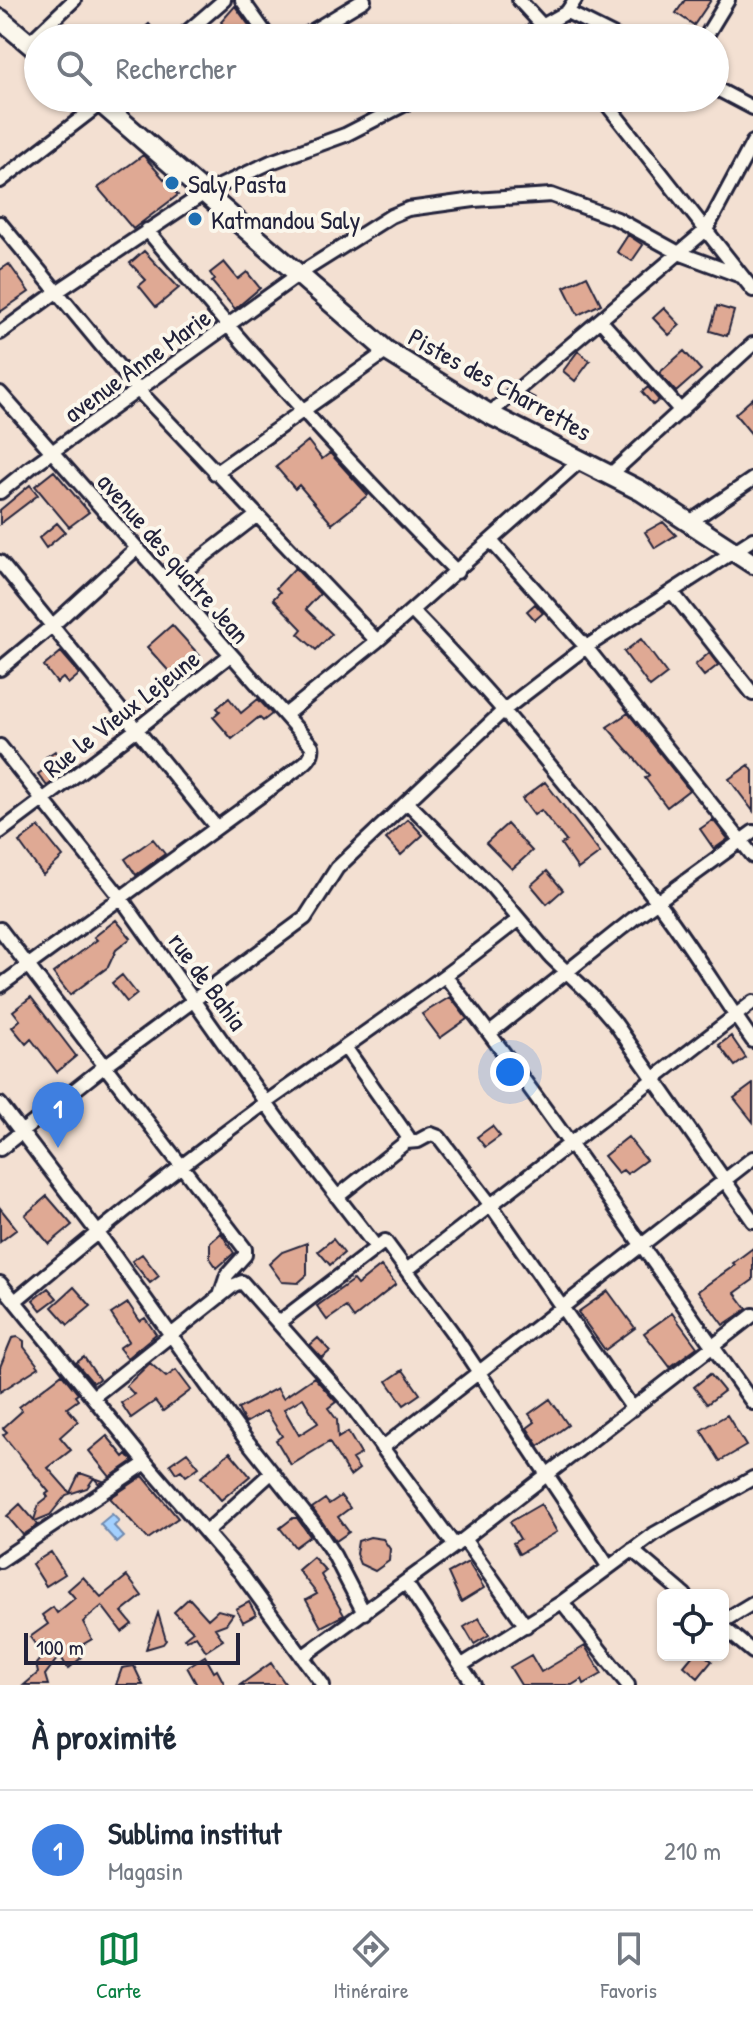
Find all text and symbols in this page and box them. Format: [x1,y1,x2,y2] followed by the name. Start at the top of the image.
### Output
[24,24,729,112] search box
[52,46,96,90] icon: search
[116,48,237,88] text: Rechercher
[188,166,286,201] place label: Saly Pasta
[163,174,181,192] marker: Saly Pasta
[211,202,360,237] place label: Katmandou Saly
[186,210,204,228] marker: Katmandou Saly
[56,300,218,430] street label: avenue Anne Marie
[402,319,598,449] street label: Pistes des Charrettes
[90,465,258,651] street label: avenue des quatre Jean
[36,641,206,785] street label: Rue le Vieux Lejeune
[160,925,256,1037] street label: rue de Bahia
[490,1052,530,1092] your location
[32,1082,84,1148] pin: 1
[657,1589,729,1661] map controls
[657,1589,729,1661] button: locate
[24,1629,240,1665] scale bar
[36,1632,84,1662] text: 100 m
[32,1714,177,1760] text: À proximité
[108,1813,281,1853] text: Sublima institut
[53,1833,63,1868] text: 1
[664,1833,721,1868] text: 210 m
[108,1853,183,1888] text: Magasin
[96,1927,141,2005] tab: Carte
[333,1927,409,2005] tab: Itinéraire
[601,1927,657,2005] tab: Favoris

